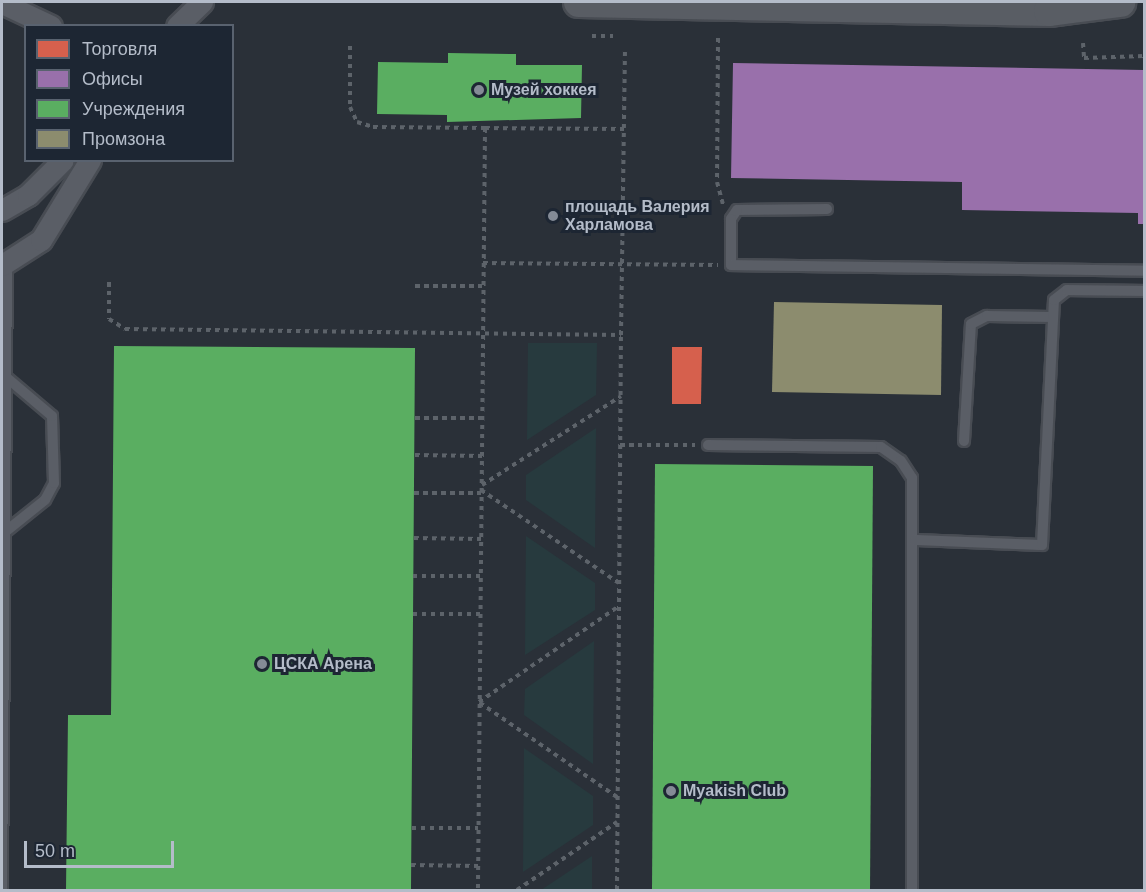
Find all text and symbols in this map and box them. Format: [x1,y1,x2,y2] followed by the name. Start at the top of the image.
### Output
[24,24,234,162] legend
[82,39,157,59] text: Торговля
[82,69,143,89] text: Офисы
[491,80,596,100] place label: Музей хоккея
[472,83,486,97] marker: Музей хоккея
[82,99,185,119] text: Учреждения
[82,129,165,149] text: Промзона
[565,197,710,235] place label: площадь Валерия Харламова
[546,209,560,223] marker: площадь Валерия Харламова
[274,654,372,674] place label: ЦСКА Арена
[255,657,269,671] marker: ЦСКА Арена
[683,781,786,801] place label: Myakish Club
[664,784,678,798] marker: Myakish Club
[27,829,177,867] scale bar
[35,841,75,861] text: 50 m

